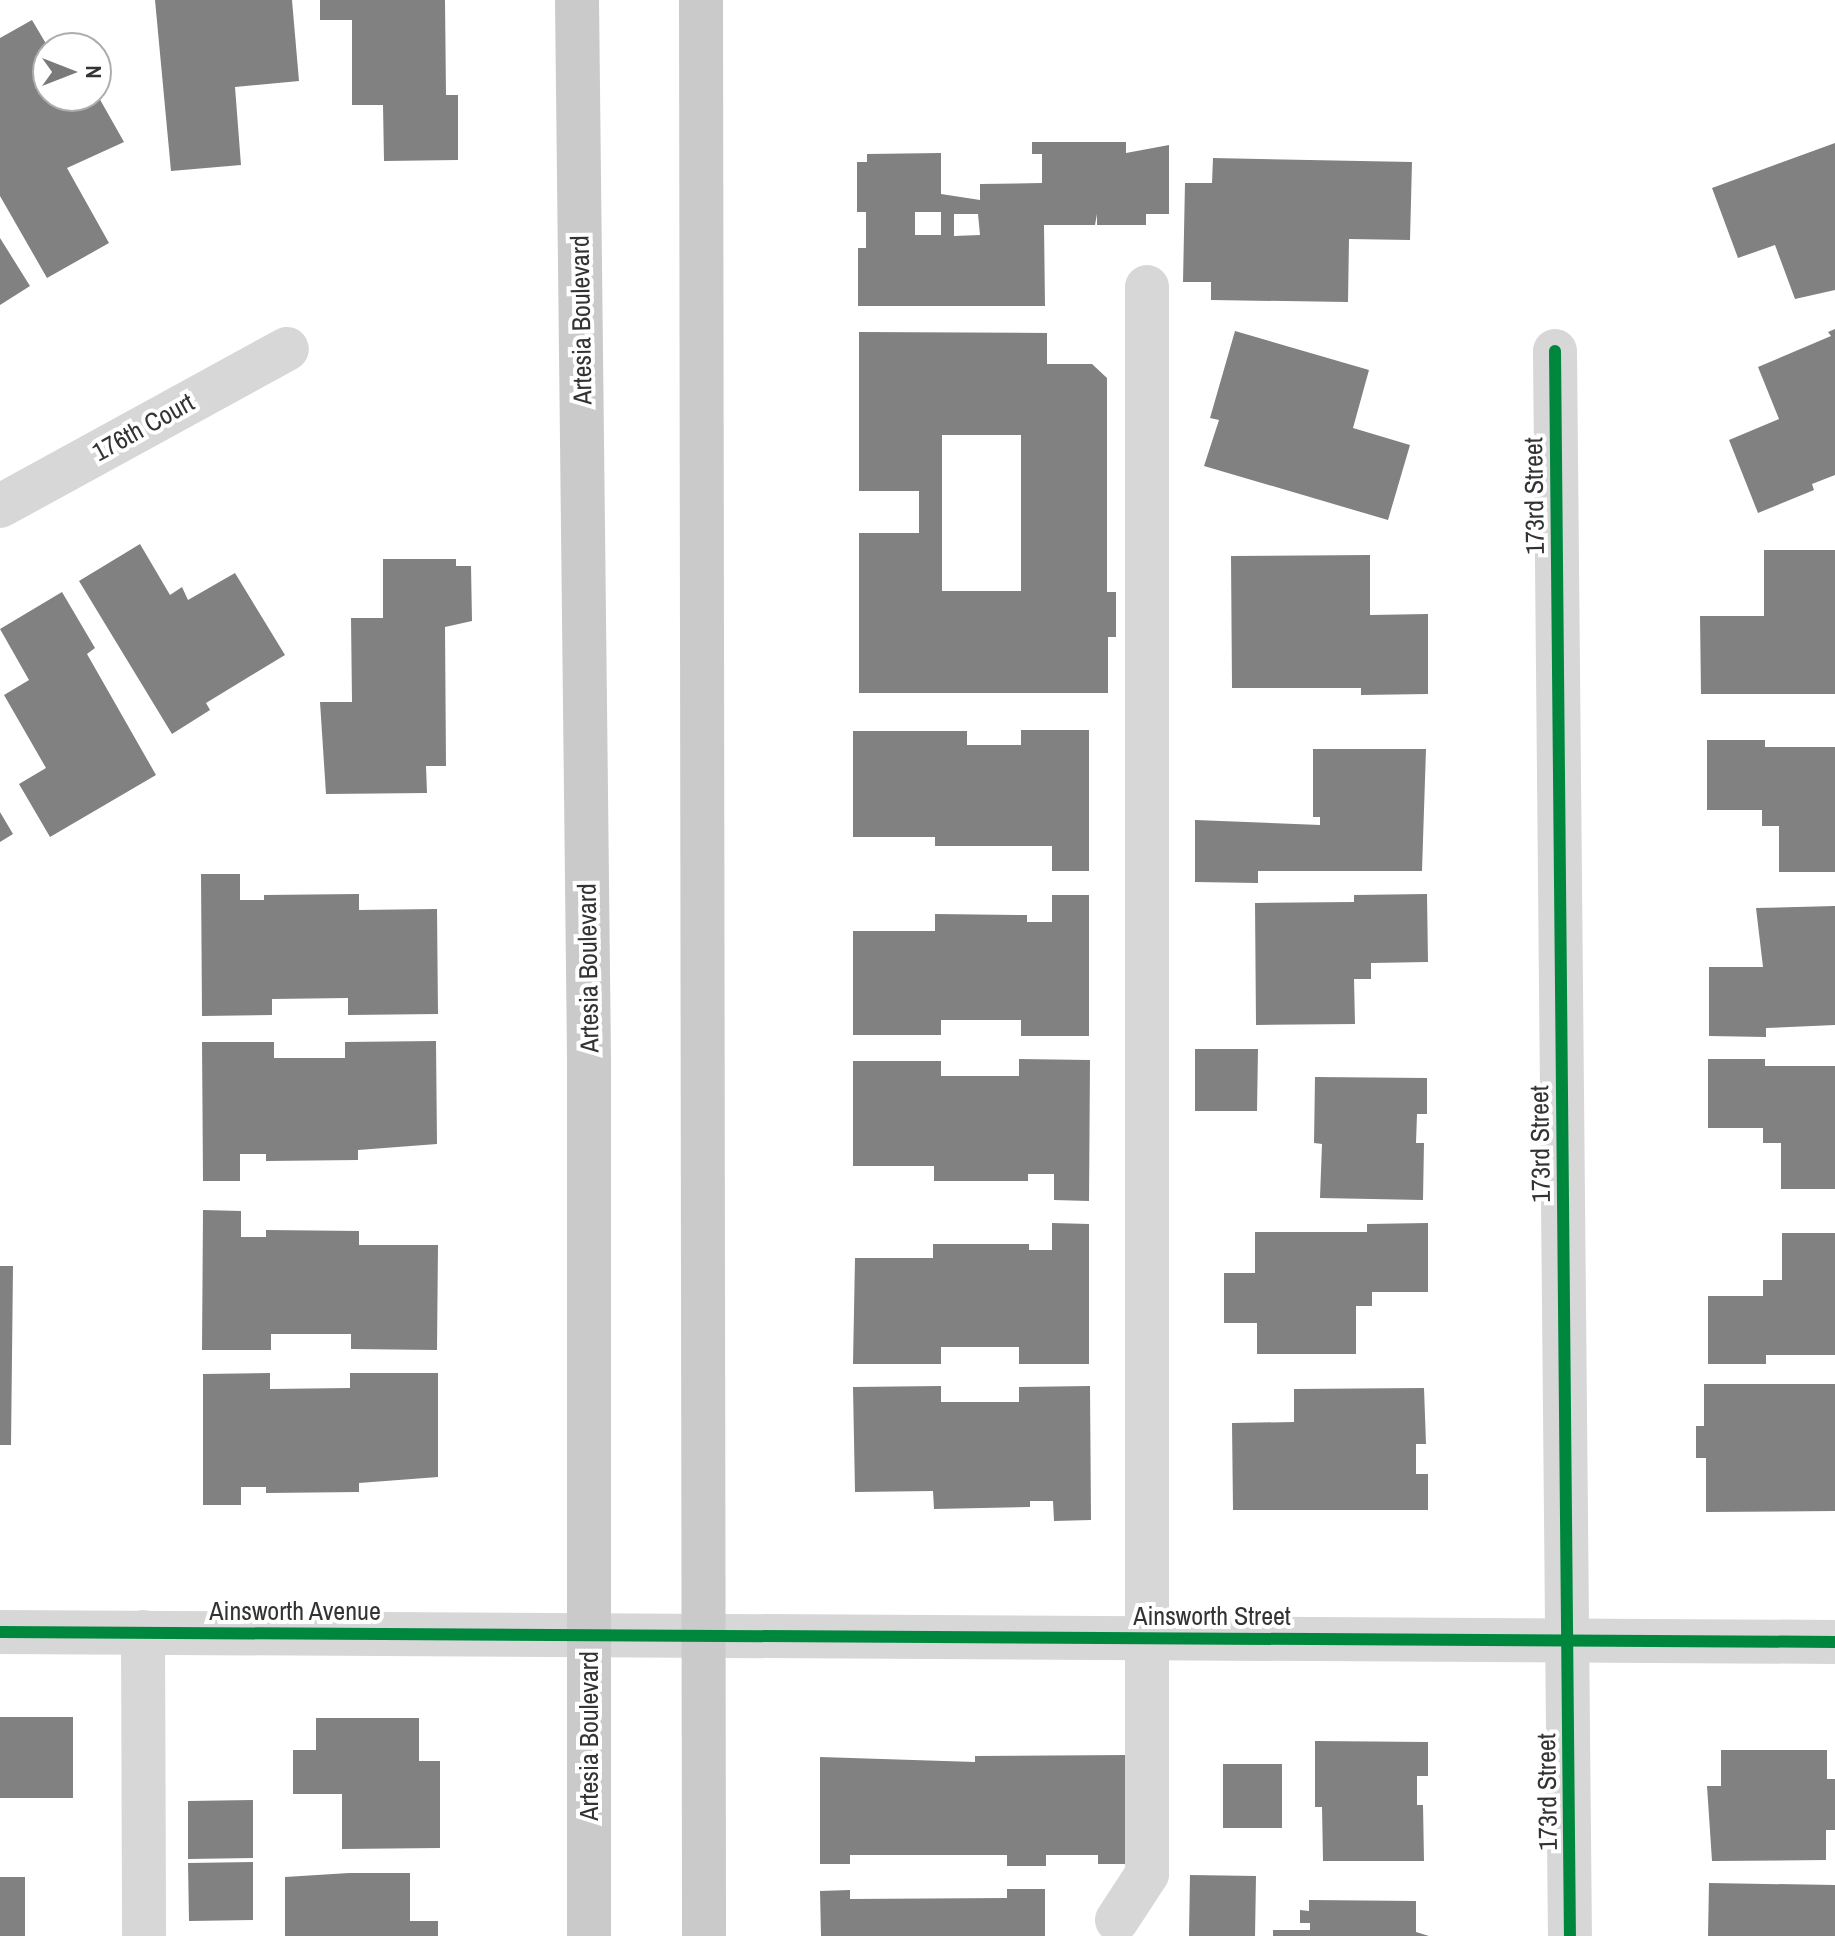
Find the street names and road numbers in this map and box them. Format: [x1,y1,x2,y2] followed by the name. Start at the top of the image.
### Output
[564,235,598,405] street label: Artesia Boulevard
[87,386,199,468] street label: 176th Court
[1517,437,1551,555] street label: 173rd Street
[571,883,605,1053] street label: Artesia Boulevard
[1523,1085,1557,1203] street label: 173rd Street
[209,1595,381,1627] street label: Ainsworth Avenue
[1133,1600,1291,1632] street label: Ainsworth Street
[573,1651,605,1821] street label: Artesia Boulevard
[1530,1733,1564,1851] street label: 173rd Street

